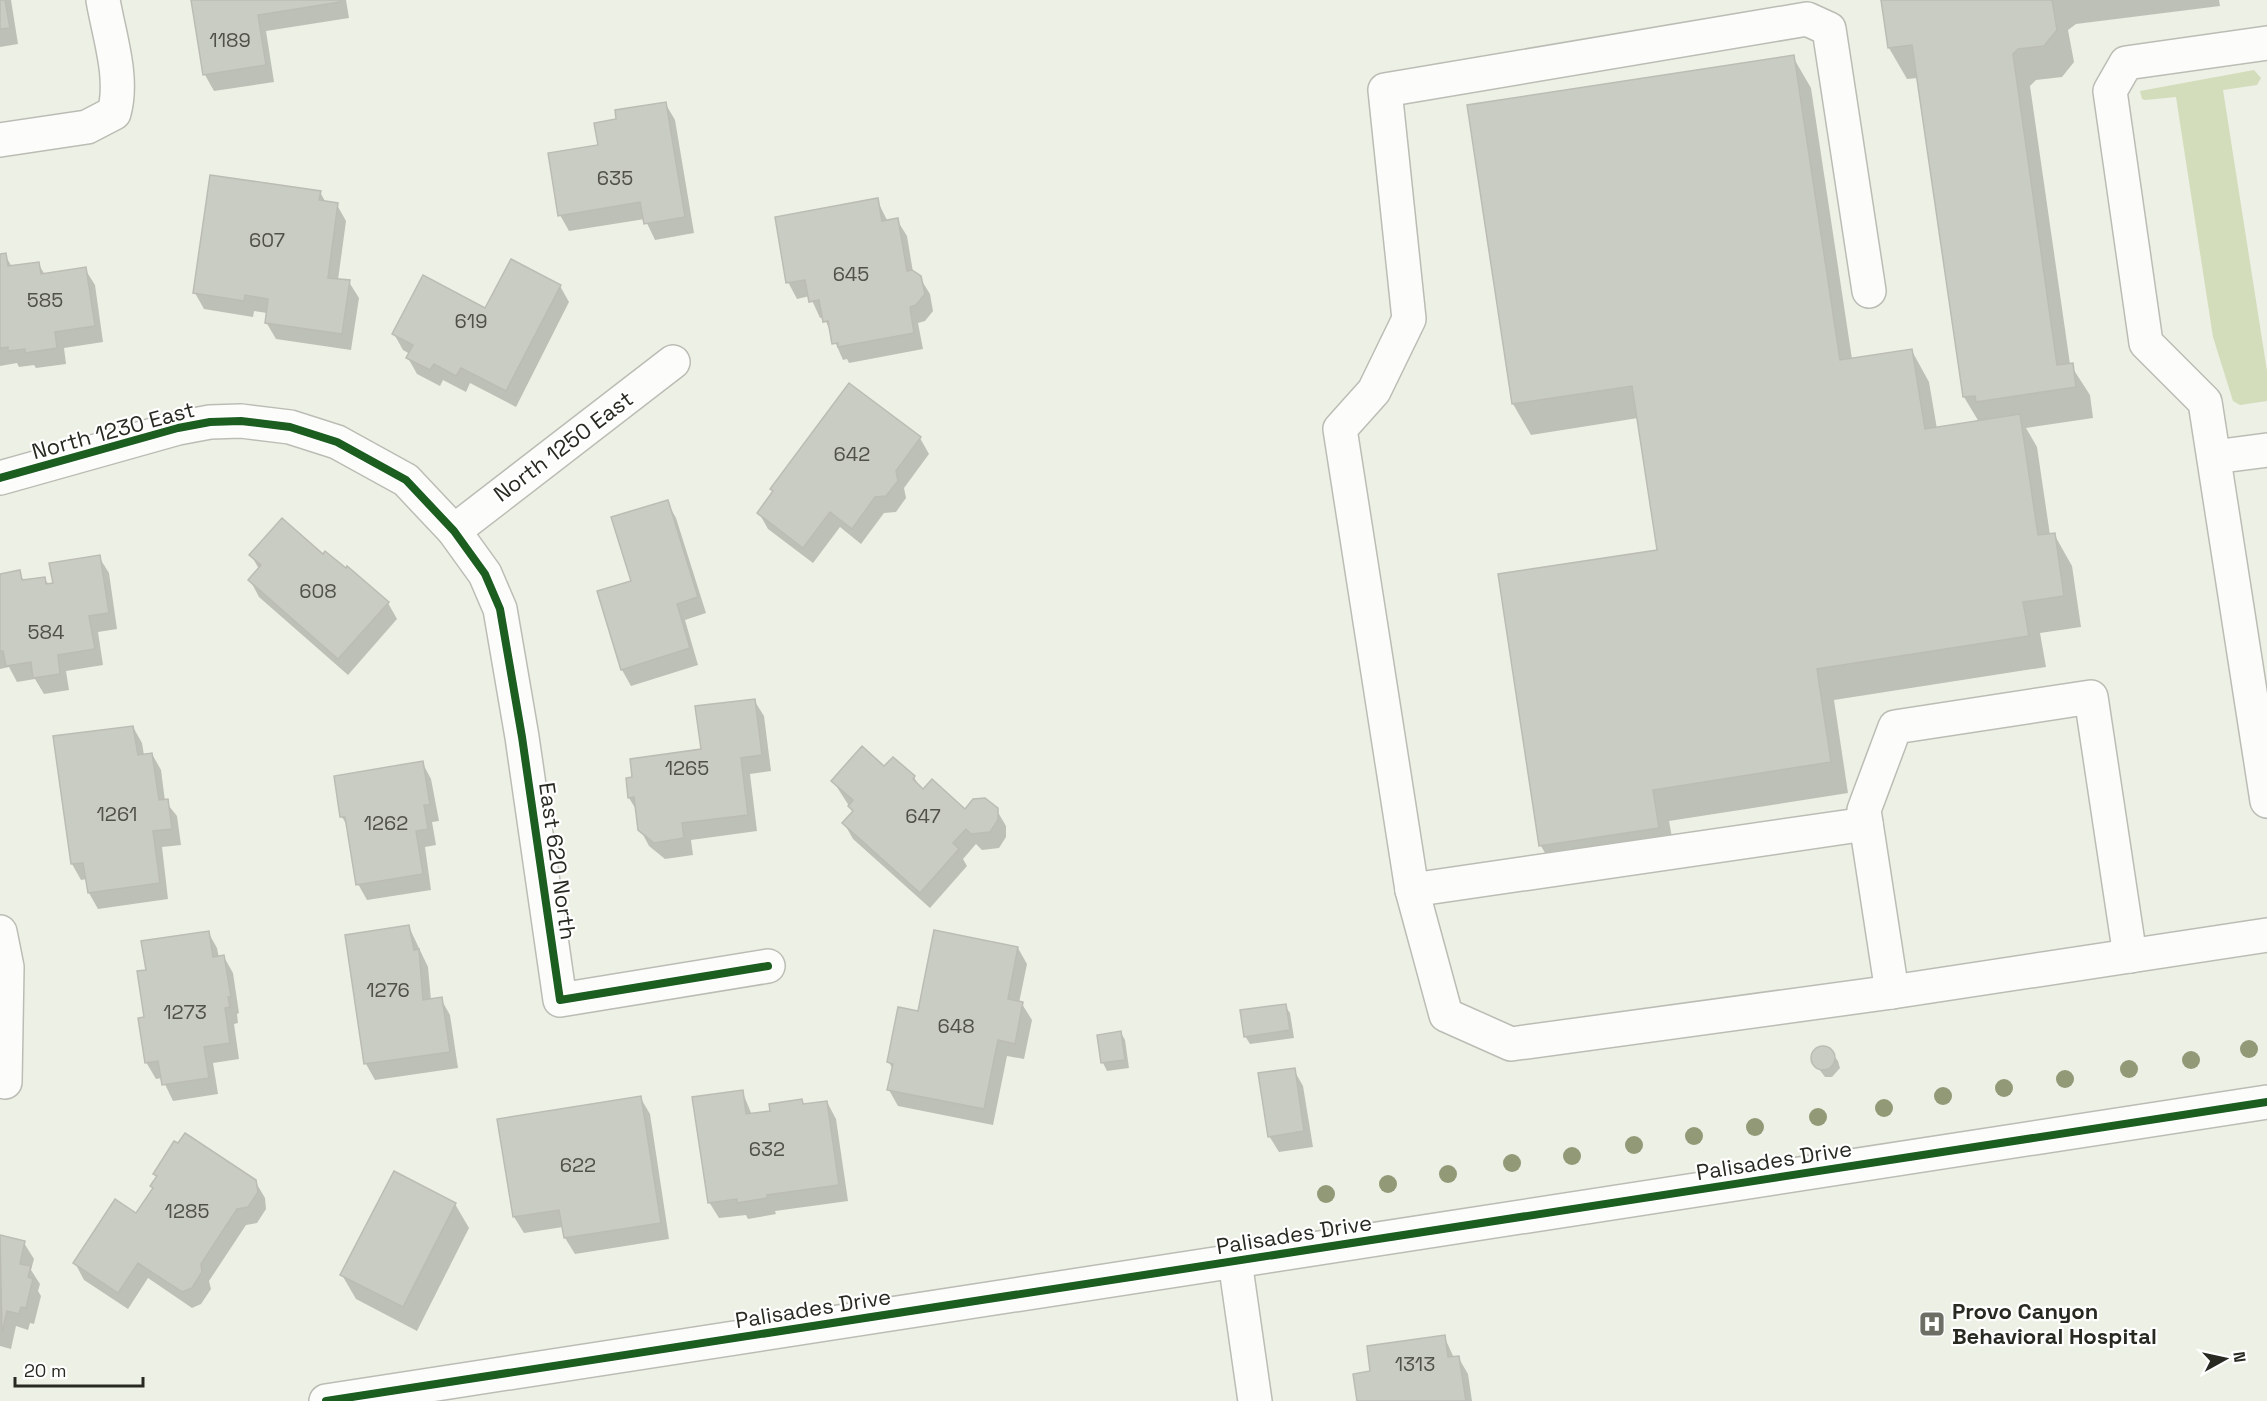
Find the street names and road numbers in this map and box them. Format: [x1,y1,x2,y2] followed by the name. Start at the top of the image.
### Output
[488,384,638,508] street label: North 1250 East
[28,395,198,465] street label: North 1230 East
[533,781,583,941] street label: East 620 North
[1694,1134,1854,1186] street label: Palisades Drive
[1214,1208,1374,1260] street label: Palisades Drive
[733,1282,893,1334] street label: Palisades Drive

